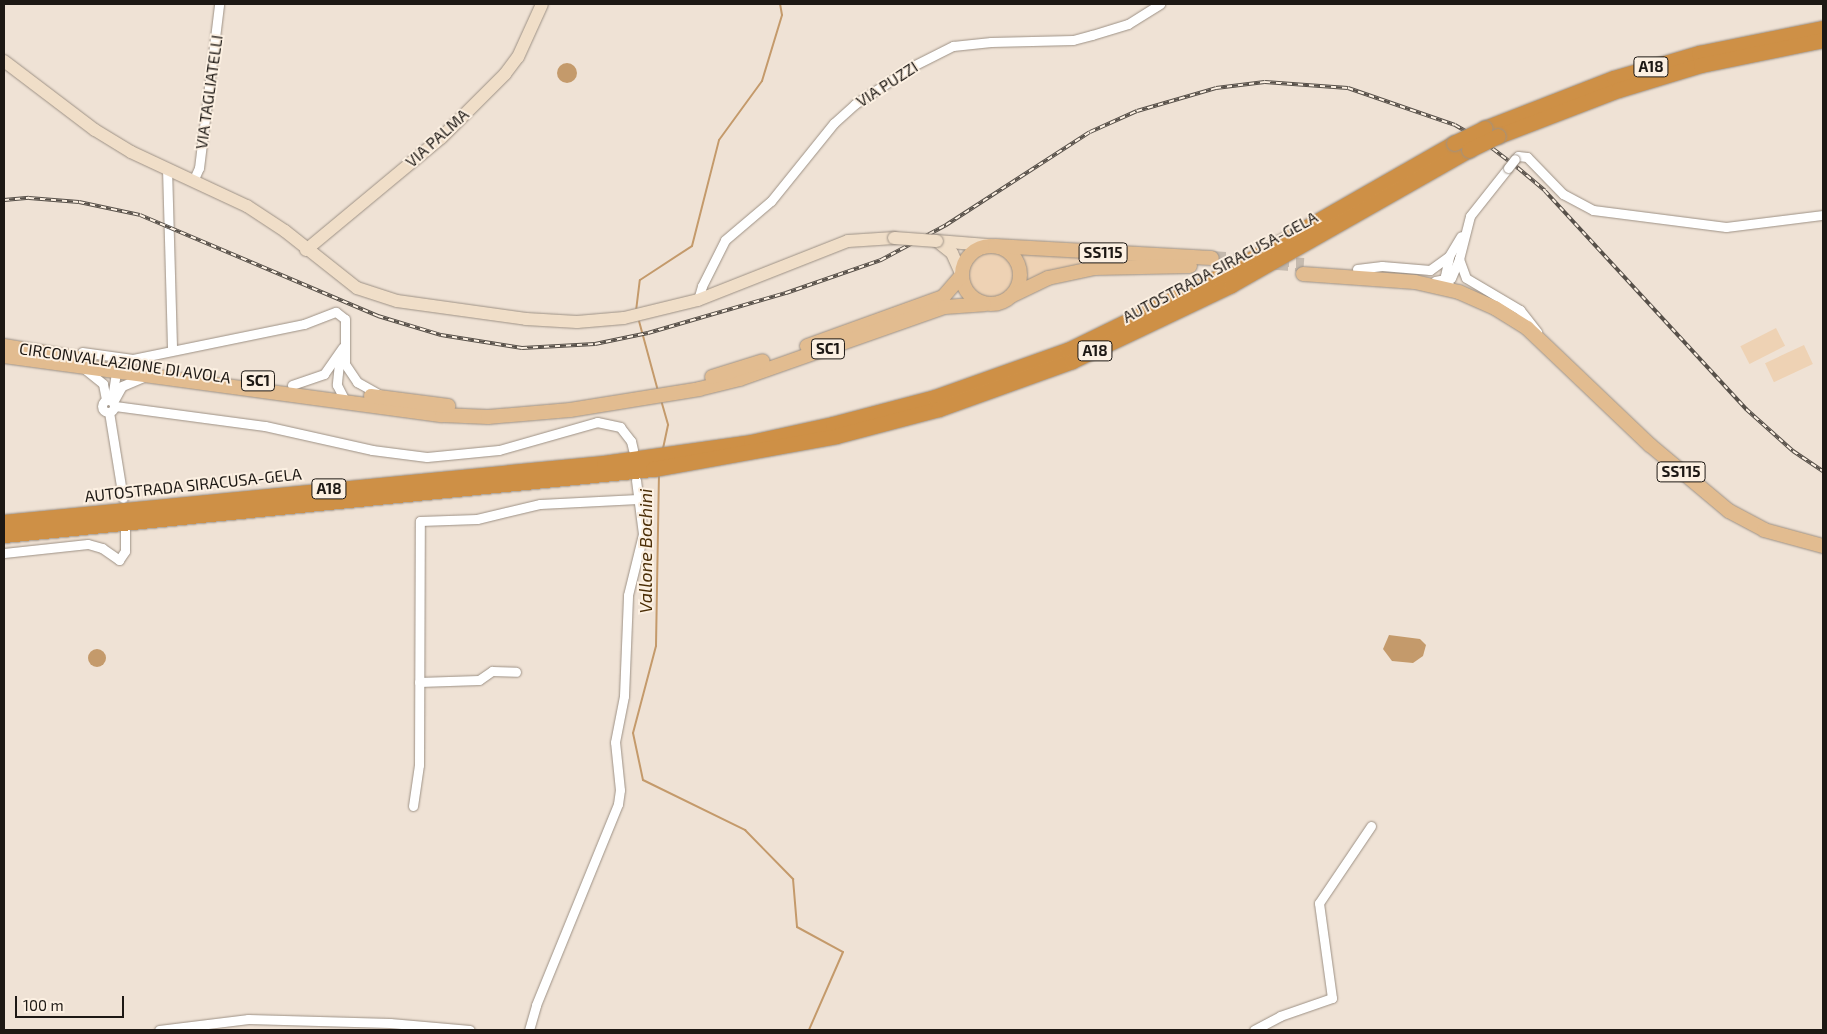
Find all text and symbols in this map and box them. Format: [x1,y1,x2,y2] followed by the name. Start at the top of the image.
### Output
[191,33,227,151] street label: VIA TAGLIATELLI
[1632,54,1670,80] road number: A18
[852,57,922,111] street label: VIA PUZZI
[401,105,473,171] street label: VIA PALMA
[1119,207,1321,327] street label: AUTOSTRADA SIRACUSA-GELA
[1078,240,1128,266] road number: SS115
[810,336,846,362] road number: SC1
[1076,338,1114,364] road number: A18
[18,339,232,387] street label: CIRCONVALLAZIONE DI AVOLA
[240,368,276,394] road number: SC1
[1656,460,1706,484] road number: SS115
[83,464,303,506] street label: AUTOSTRADA SIRACUSA-GELA
[310,476,348,502] road number: A18
[634,488,656,614] water label: Vallone Bochini
[18,986,126,1018] scale bar
[23,996,64,1014] text: 100 m

